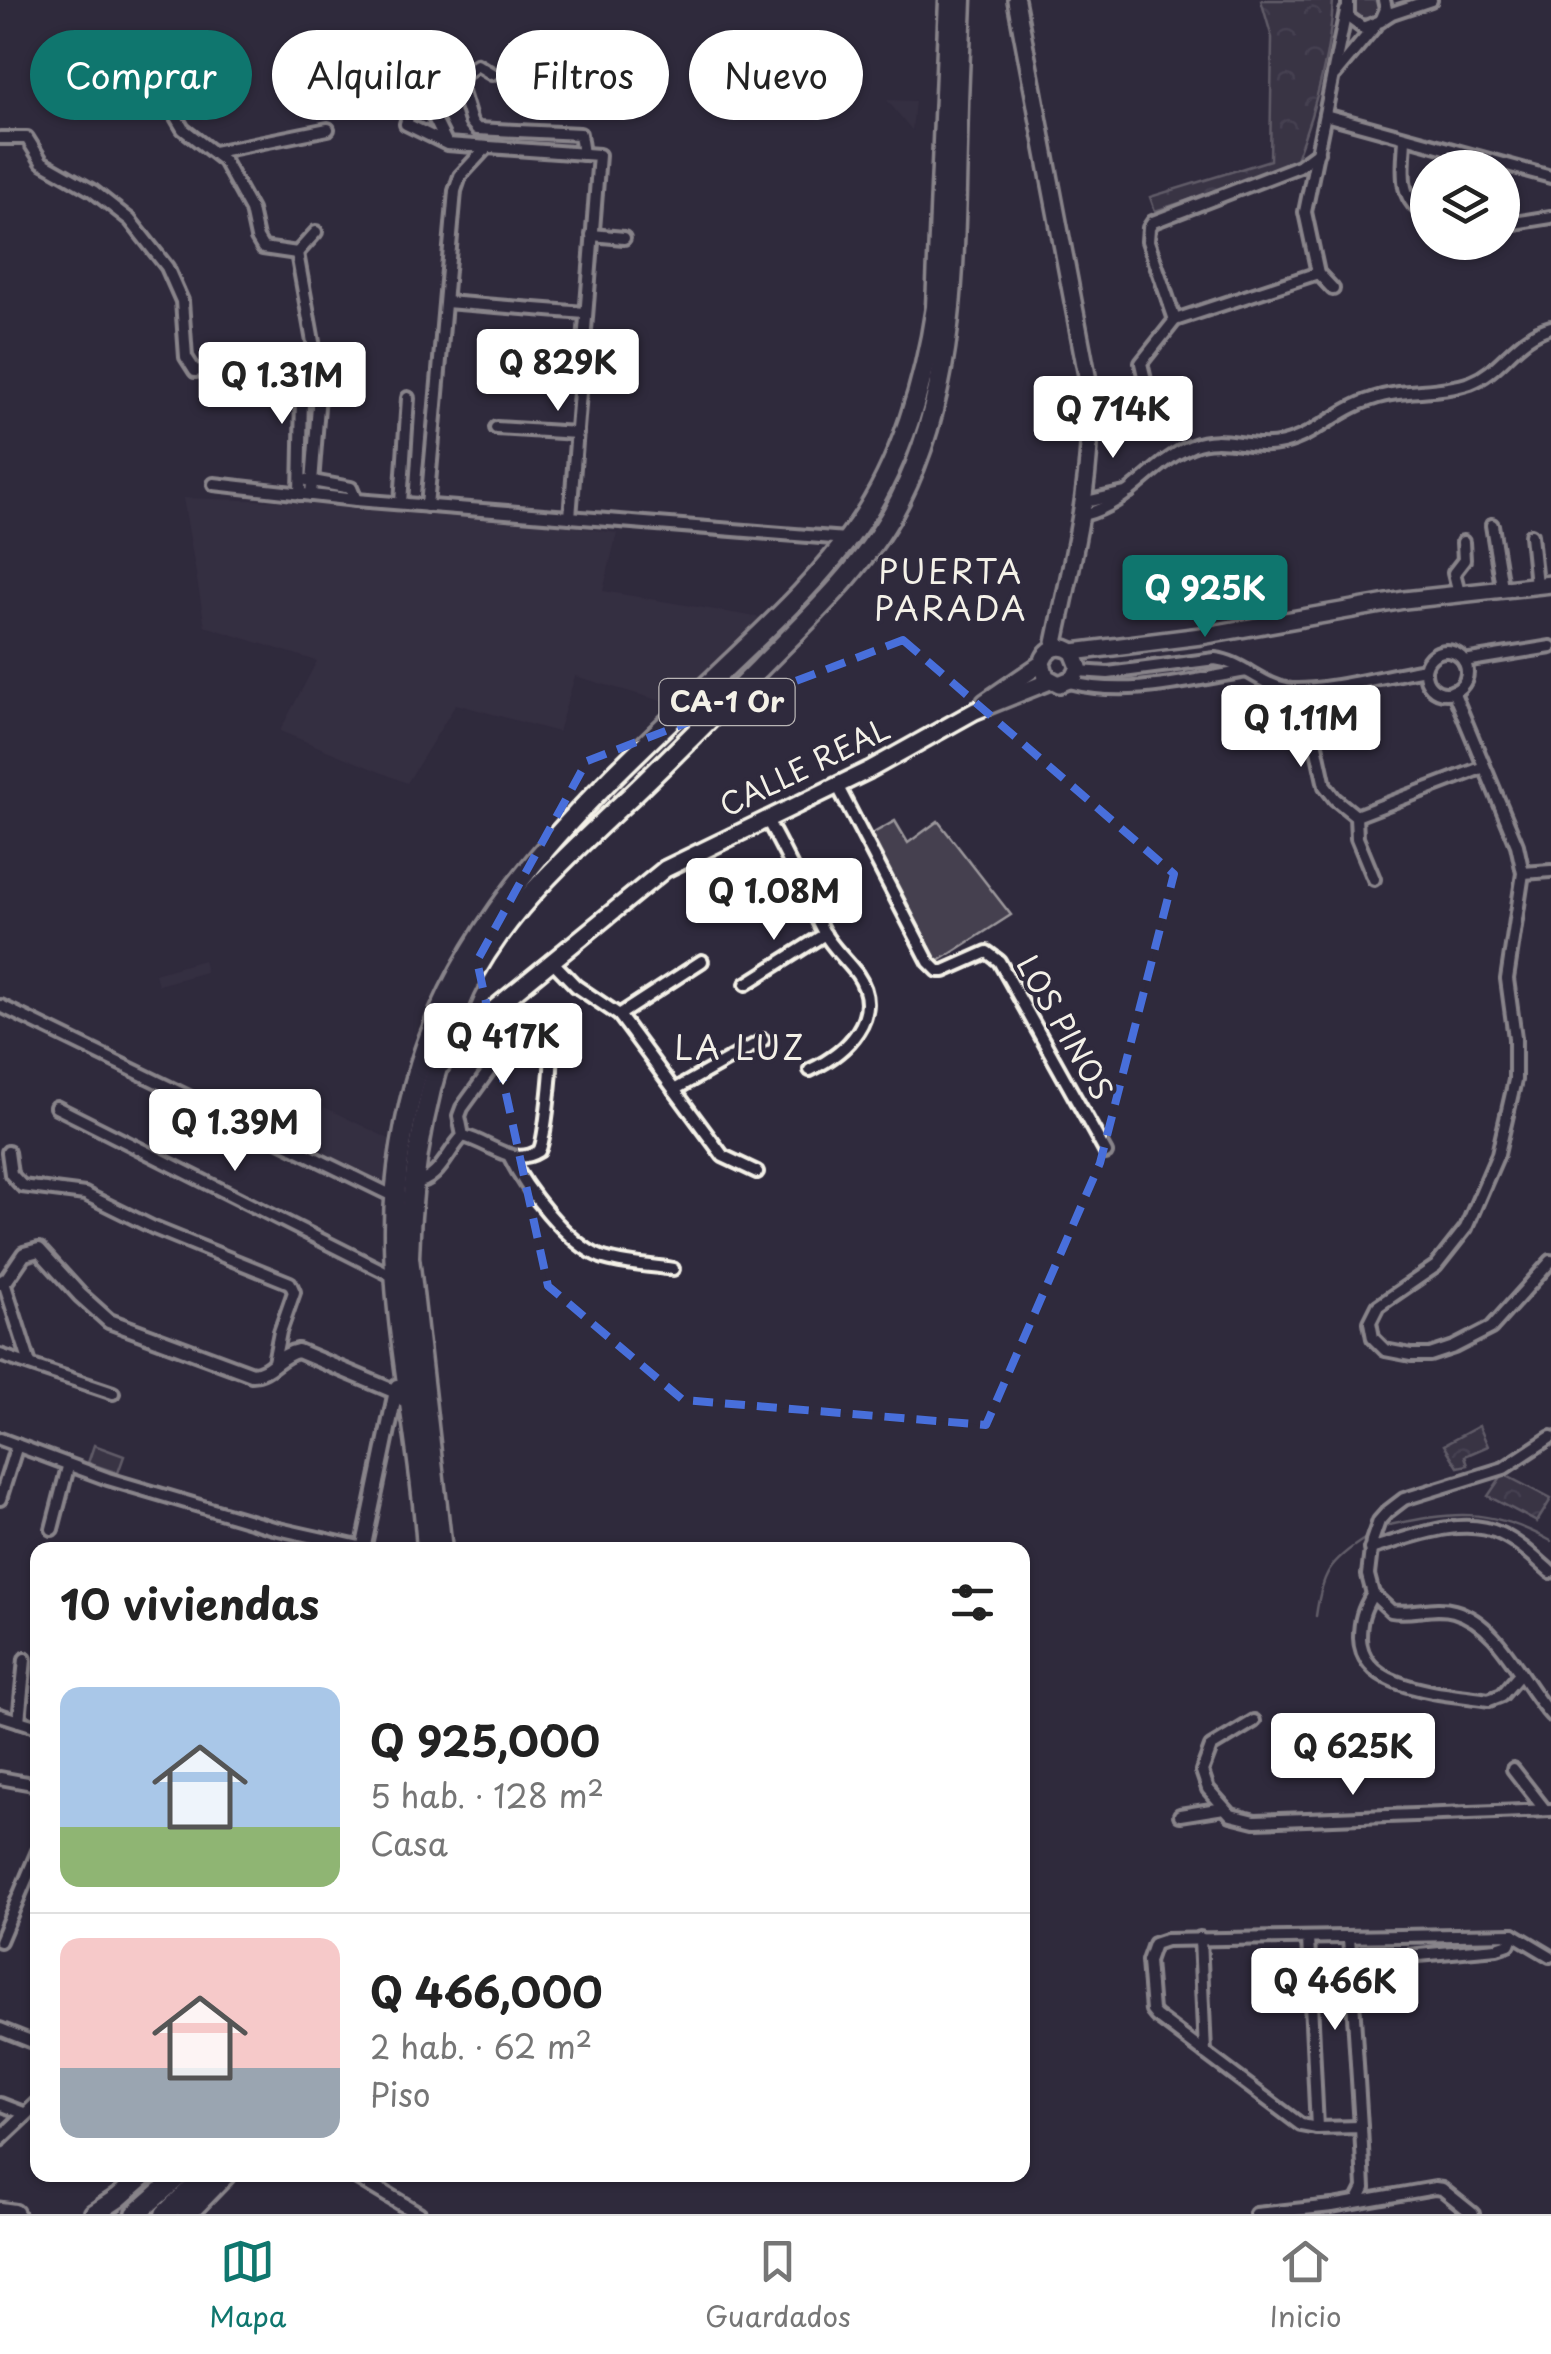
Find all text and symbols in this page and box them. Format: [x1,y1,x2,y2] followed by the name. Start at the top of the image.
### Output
[30,30,252,120] chip: Comprar
[272,30,476,120] chip: Alquilar
[496,30,669,120] chip: Filtros
[689,30,863,120] chip: Nuevo
[1410,150,1520,260] map controls
[1410,150,1520,260] button: layers
[477,329,639,414] pin: Q 829K
[499,337,617,385] text: Q 829K
[190,342,374,427] pin: Q 1.31M
[221,350,343,398] text: Q 1.31M
[1032,376,1194,461] pin: Q 714K
[1056,384,1170,432] text: Q 714K
[874,547,1028,632] district label: PUERTA PARADA
[1124,555,1286,640] pin: Q 925K
[1144,563,1266,611] text: Q 925K
[660,679,794,725] road number: CA-1 Or
[1209,685,1393,770] pin: Q 1.11M
[1243,693,1359,741] text: Q 1.11M
[711,705,897,826] street label: CALLE REAL
[682,858,866,943] pin: Q 1.08M
[708,866,840,914] text: Q 1.08M
[1007,946,1126,1107] street label: LOS PINOS
[422,1003,584,1088] pin: Q 417K
[446,1011,560,1059] text: Q 417K
[674,1023,806,1071] district label: LA LUZ
[143,1089,327,1174] pin: Q 1.39M
[171,1097,299,1145] text: Q 1.39M
[60,1571,319,1634] text: 10 viviendas
[945,1575,1000,1630] icon: filters
[370,1708,600,1771] text: Q 925,000
[1272,1713,1434,1798] pin: Q 625K
[1293,1721,1413,1769] text: Q 625K
[140,1727,260,1847] icon: home
[370,1771,604,1819] text: 5 hab. · 128 m²
[370,1819,448,1867] text: Casa
[1254,1948,1416,2033] pin: Q 466K
[1273,1956,1397,2004] text: Q 466K
[370,1959,603,2022] text: Q 466,000
[140,1978,260,2098] icon: home
[370,2022,592,2070] text: 2 hab. · 62 m²
[370,2070,431,2118] text: Piso
[209,2234,286,2337] tab: Mapa
[705,2234,851,2337] tab: Guardados
[1269,2234,1342,2337] tab: Inicio

